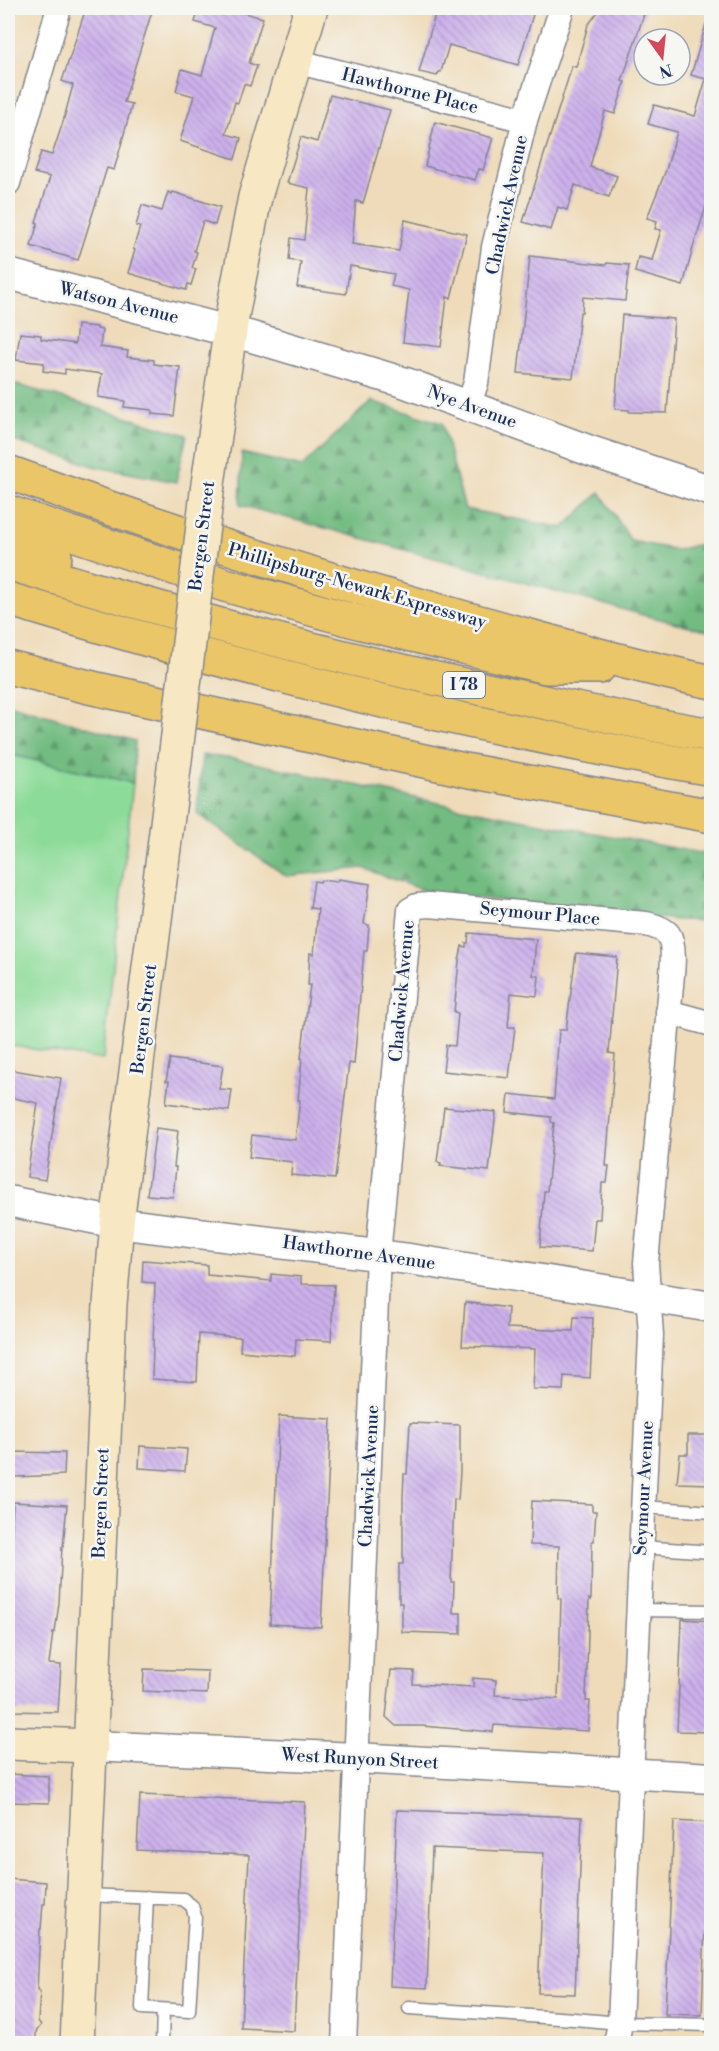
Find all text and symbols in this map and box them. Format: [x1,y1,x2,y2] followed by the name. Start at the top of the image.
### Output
[632,27,692,87] north arrow
[657,59,674,82] text: N
[339,63,481,119] street label: Hawthorne Place
[481,133,533,277] street label: Chadwick Avenue
[56,277,181,329] street label: Watson Avenue
[424,380,520,434] street label: Nye Avenue
[184,479,220,593] street label: Bergen Street
[225,538,489,634] street label: Phillipsburg-Newark Expressway
[443,672,485,698] road number: I 78
[479,897,601,931] street label: Seymour Place
[384,919,420,1063] street label: Chadwick Avenue
[126,962,162,1076] street label: Bergen Street
[281,1231,437,1275] street label: Hawthorne Avenue
[354,1404,384,1548] street label: Chadwick Avenue
[629,1420,659,1556] street label: Seymour Avenue
[88,1447,114,1560] street label: Bergen Street
[280,1743,440,1775] street label: West Runyon Street

